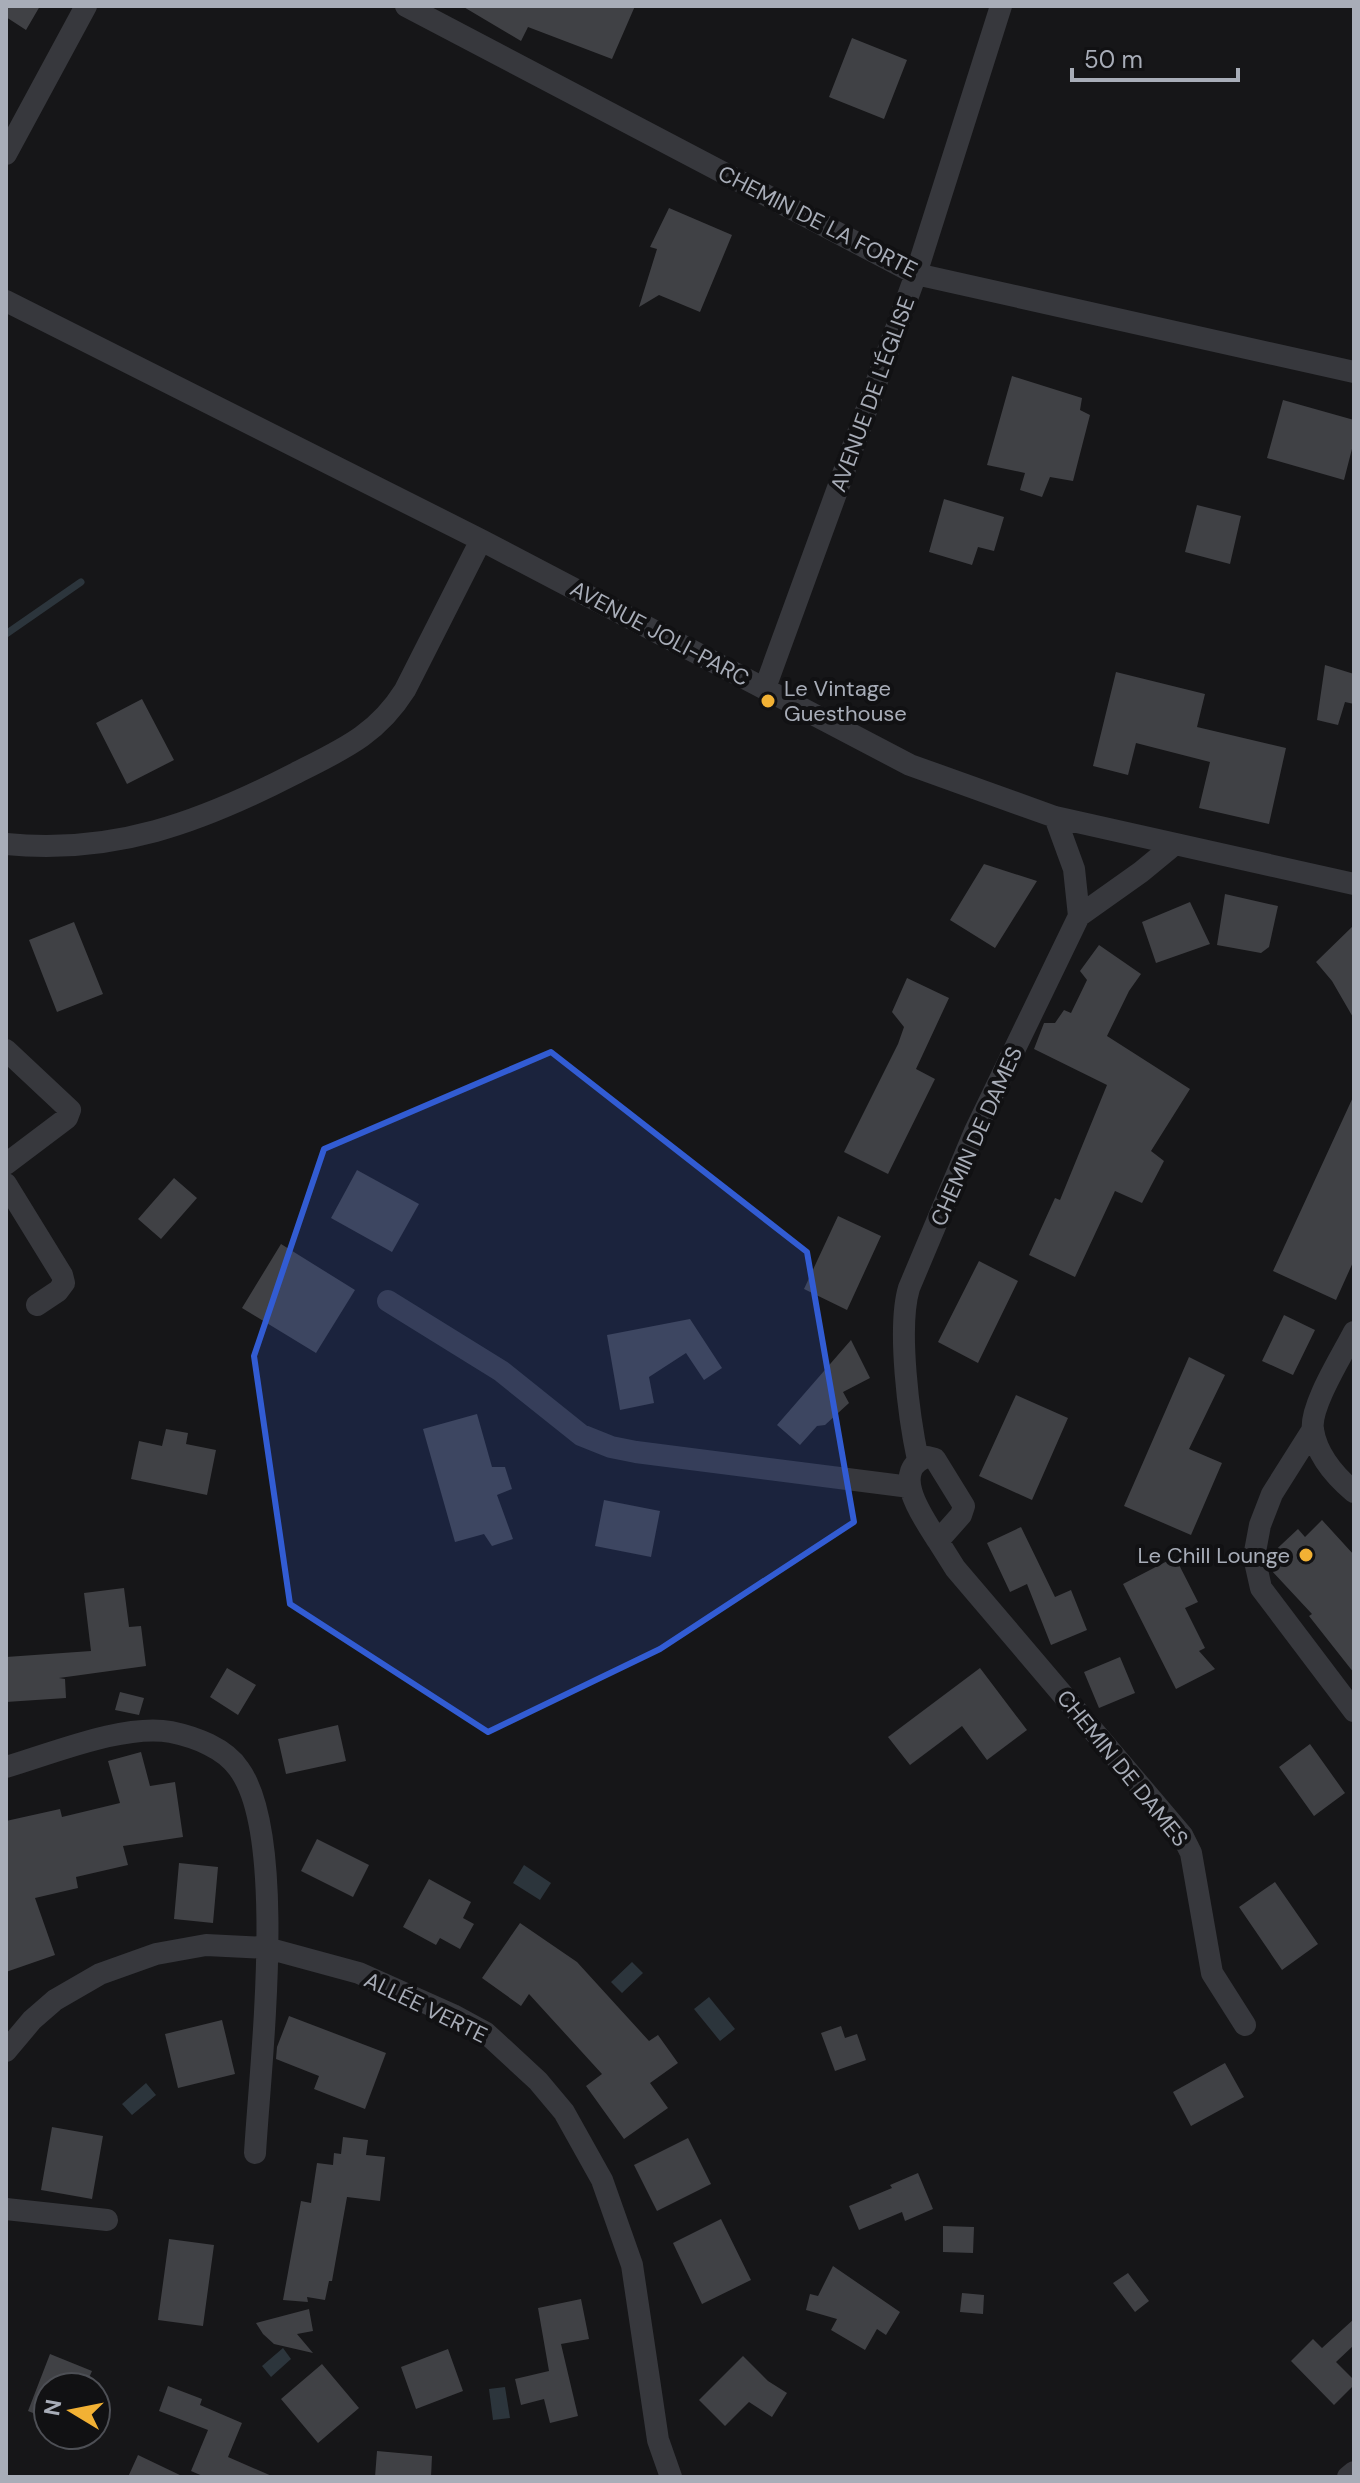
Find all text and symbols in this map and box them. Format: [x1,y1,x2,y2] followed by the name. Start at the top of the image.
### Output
[1072,32,1238,82] scale bar
[1084,44,1143,75] text: 50 m
[713,159,922,284] street label: CHEMIN DE LA FORTE
[824,293,921,496] street label: AVENUE DE L'ÉGLISE
[565,574,754,693] street label: AVENUE JOLI-PARC
[784,674,907,728] place label: Le Vintage Guesthouse
[759,692,777,710] marker: Le Vintage Guesthouse
[924,1042,1029,1231] street label: CHEMIN DE DAMES
[1137,1541,1290,1570] place label: Le Chill Lounge
[1297,1546,1315,1564] marker: Le Chill Lounge
[1050,1684,1195,1853] street label: CHEMIN DE DAMES
[359,1965,492,2050] street label: ALLÉE VERTE
[32,2371,112,2451] north arrow
[37,2397,68,2418] text: N

